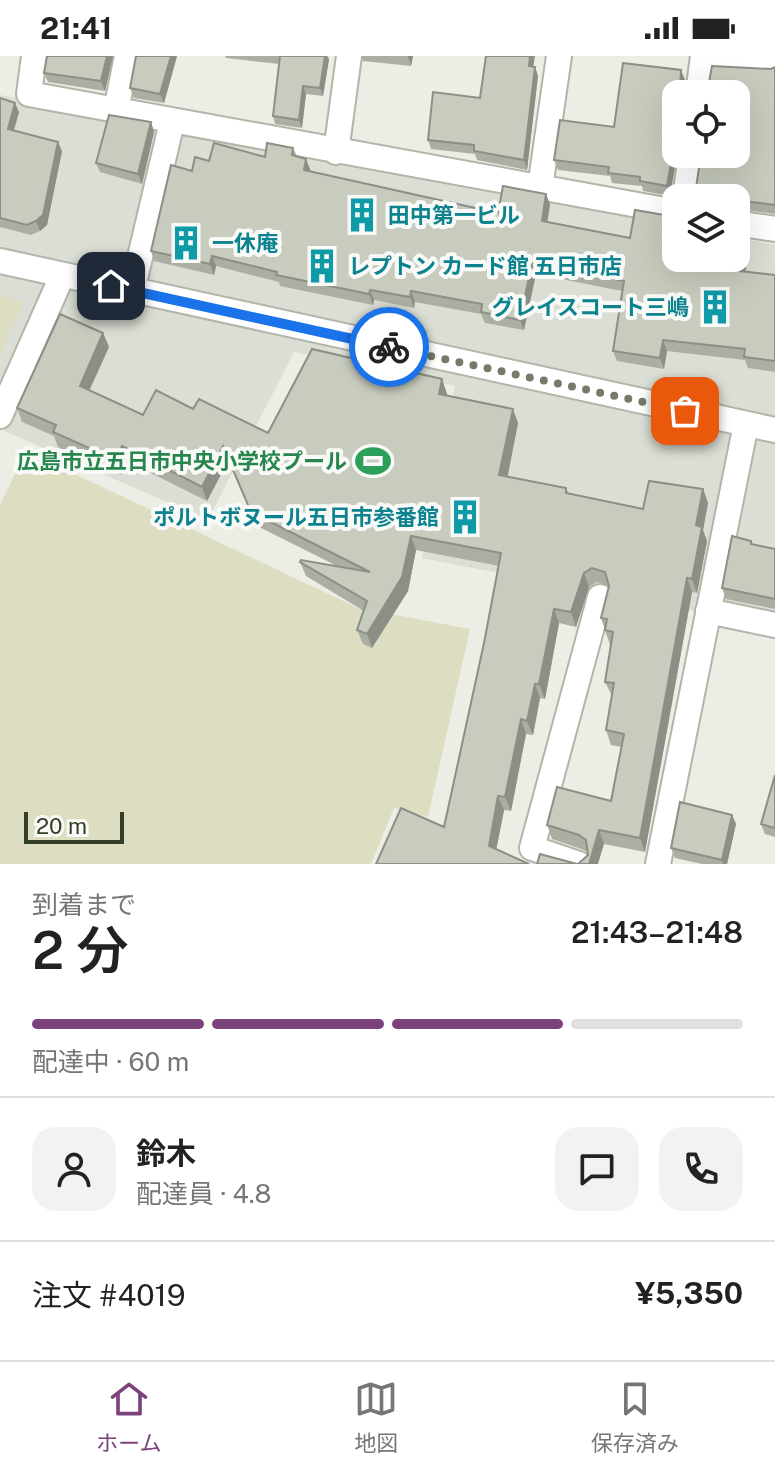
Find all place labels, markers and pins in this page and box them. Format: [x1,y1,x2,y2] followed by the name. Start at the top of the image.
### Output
[343,196,381,234] building icon: 田中第一ビル
[388,202,520,228] place label: 田中第一ビル
[167,224,205,262] building icon: 一休庵
[212,230,278,256] place label: 一休庵
[303,247,341,285] building icon: レプトン カード館 五日市店
[77,252,145,320] pin
[348,253,622,279] place label: レプトン カード館 五日市店
[696,288,734,326] building icon: グレイスコート三嶋
[492,294,689,320] place label: グレイスコート三嶋
[651,377,719,445] pin
[354,442,392,480] sports icon: 広島市立五日市中央小学校プール
[17,448,347,474] place label: 広島市立五日市中央小学校プール
[446,498,484,536] building icon: ポルトボヌール五日市参番館
[153,504,439,530] place label: ポルトボヌール五日市参番館

